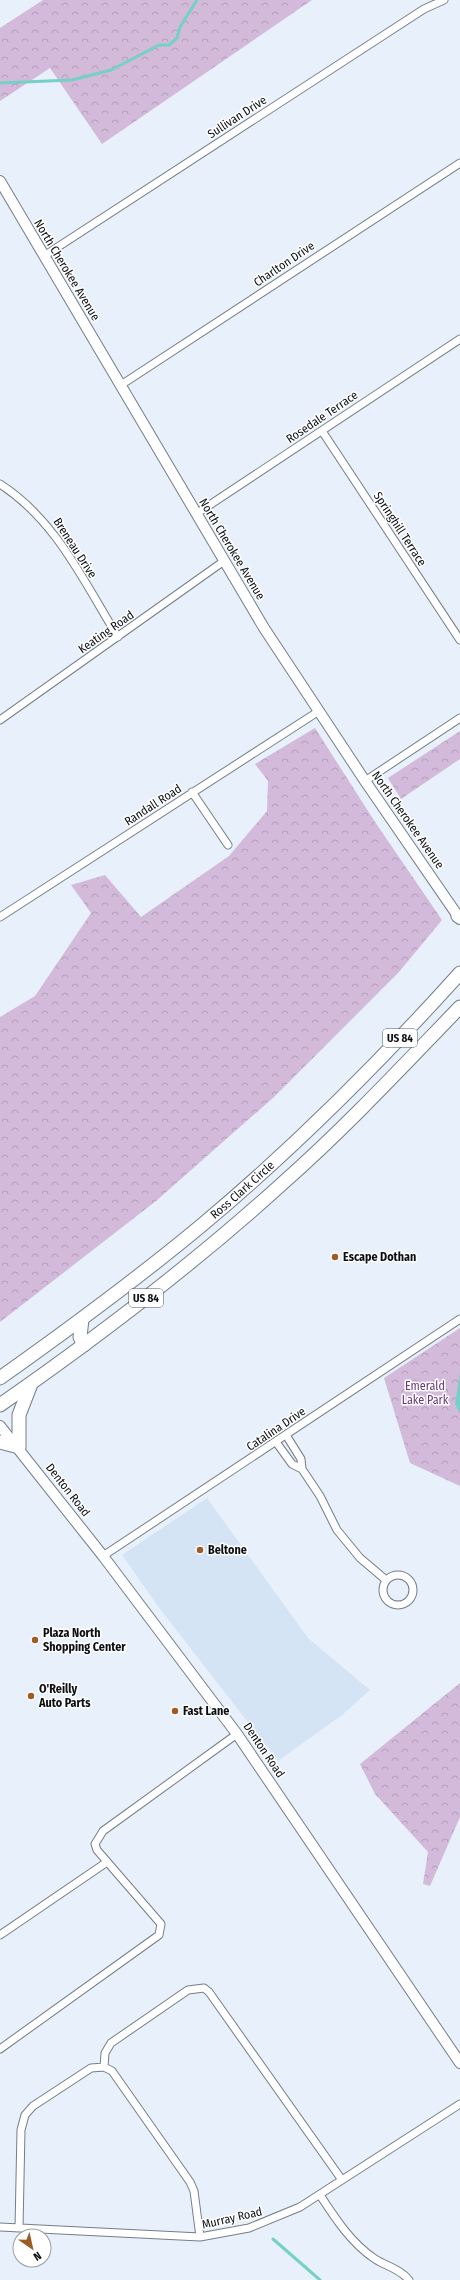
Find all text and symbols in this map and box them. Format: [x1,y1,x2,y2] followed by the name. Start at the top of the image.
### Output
[205,93,269,141] street label: Sullivan Drive
[31,217,103,323] street label: North Cherokee Avenue
[251,239,317,289] street label: Charlton Drive
[284,388,361,446] street label: Rosedale Terrace
[371,489,429,569] street label: Springhill Terrace
[196,496,268,602] street label: North Cherokee Avenue
[50,515,100,581] street label: Breneau Drive
[76,608,136,656] street label: Keating Road
[369,769,447,871] street label: North Cherokee Avenue
[122,781,184,829] street label: Randall Road
[383,1029,417,1047] road number: US 84
[208,1158,277,1222] street label: Ross Clark Circle
[343,1250,416,1264] place label: Escape Dothan
[330,1252,340,1262] marker: Escape Dothan
[129,1289,163,1307] road number: US 84
[402,1379,449,1407] park label: Emerald Lake Park
[244,1404,308,1454] street label: Catalina Drive
[43,1461,93,1519] street label: Denton Road
[208,1543,247,1557] place label: Beltone
[195,1545,205,1555] marker: Beltone
[43,1626,126,1654] place label: Plaza North Shopping Center
[30,1635,40,1645] marker: Plaza North Shopping Center
[38,1682,91,1710] place label: O'Reilly Auto Parts
[26,1691,36,1701] marker: O'Reilly Auto Parts
[183,1704,229,1718] place label: Fast Lane
[170,1706,180,1716] marker: Fast Lane
[240,1720,288,1780] street label: Denton Road
[200,2204,264,2232] street label: Murray Road
[12,2228,52,2268] north arrow
[31,2249,44,2263] text: N

